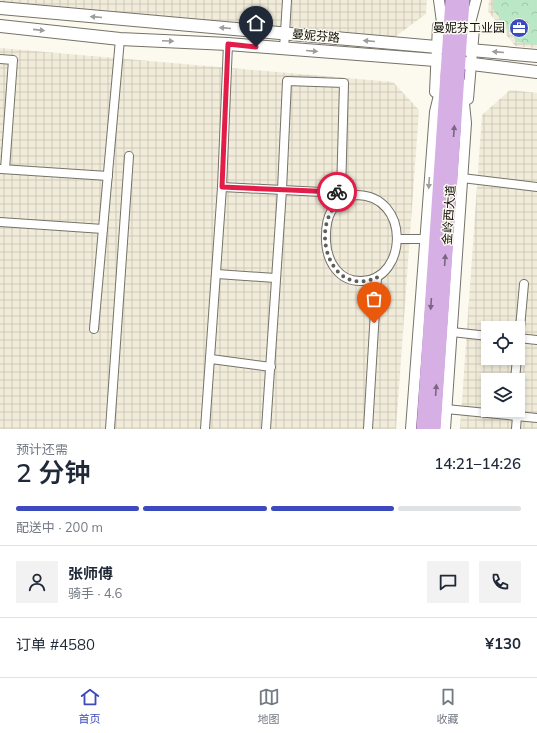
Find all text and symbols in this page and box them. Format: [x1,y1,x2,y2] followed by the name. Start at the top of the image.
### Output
[239,6,273,47] pin
[245,12,267,34] icon: home
[90,13,102,20] one-way arrow
[508,17,530,39] office icon: 曼妮芬工业园
[433,20,505,35] place label: 曼妮芬工业园
[219,25,231,32] one-way arrow
[291,26,341,45] street label: 曼妮芬路
[33,27,45,33] one-way arrow
[363,37,375,44] one-way arrow
[162,38,174,45] one-way arrow
[306,48,318,54] one-way arrow
[492,49,504,56] one-way arrow
[451,125,458,137] one-way arrow
[317,172,357,212] courier
[426,177,433,189] one-way arrow
[326,181,348,203] icon: bike
[439,185,458,245] street label: 金岭西大道
[442,254,449,266] one-way arrow
[357,282,391,323] pin
[363,288,385,310] icon: bag
[428,298,435,310] one-way arrow
[481,321,525,417] map controls
[481,321,525,365] button: locate
[481,373,525,417] button: layers
[433,384,440,396] one-way arrow
[16,441,68,457] text: 预计还需
[434,454,521,473] text: 14:21–14:26
[16,456,91,489] text: 2 分钟
[16,519,103,535] text: 配送中 · 200 m
[16,561,58,603] button: person
[427,561,469,603] button: chat
[479,561,521,603] button: phone
[68,564,113,583] text: 张师傅
[68,585,122,601] text: 骑手 · 4.6
[485,634,521,653] text: ¥130
[16,635,95,654] text: 订单 #4580
[79,686,101,726] tab: 首页
[258,686,280,726] tab: 地图
[437,686,459,726] tab: 收藏

